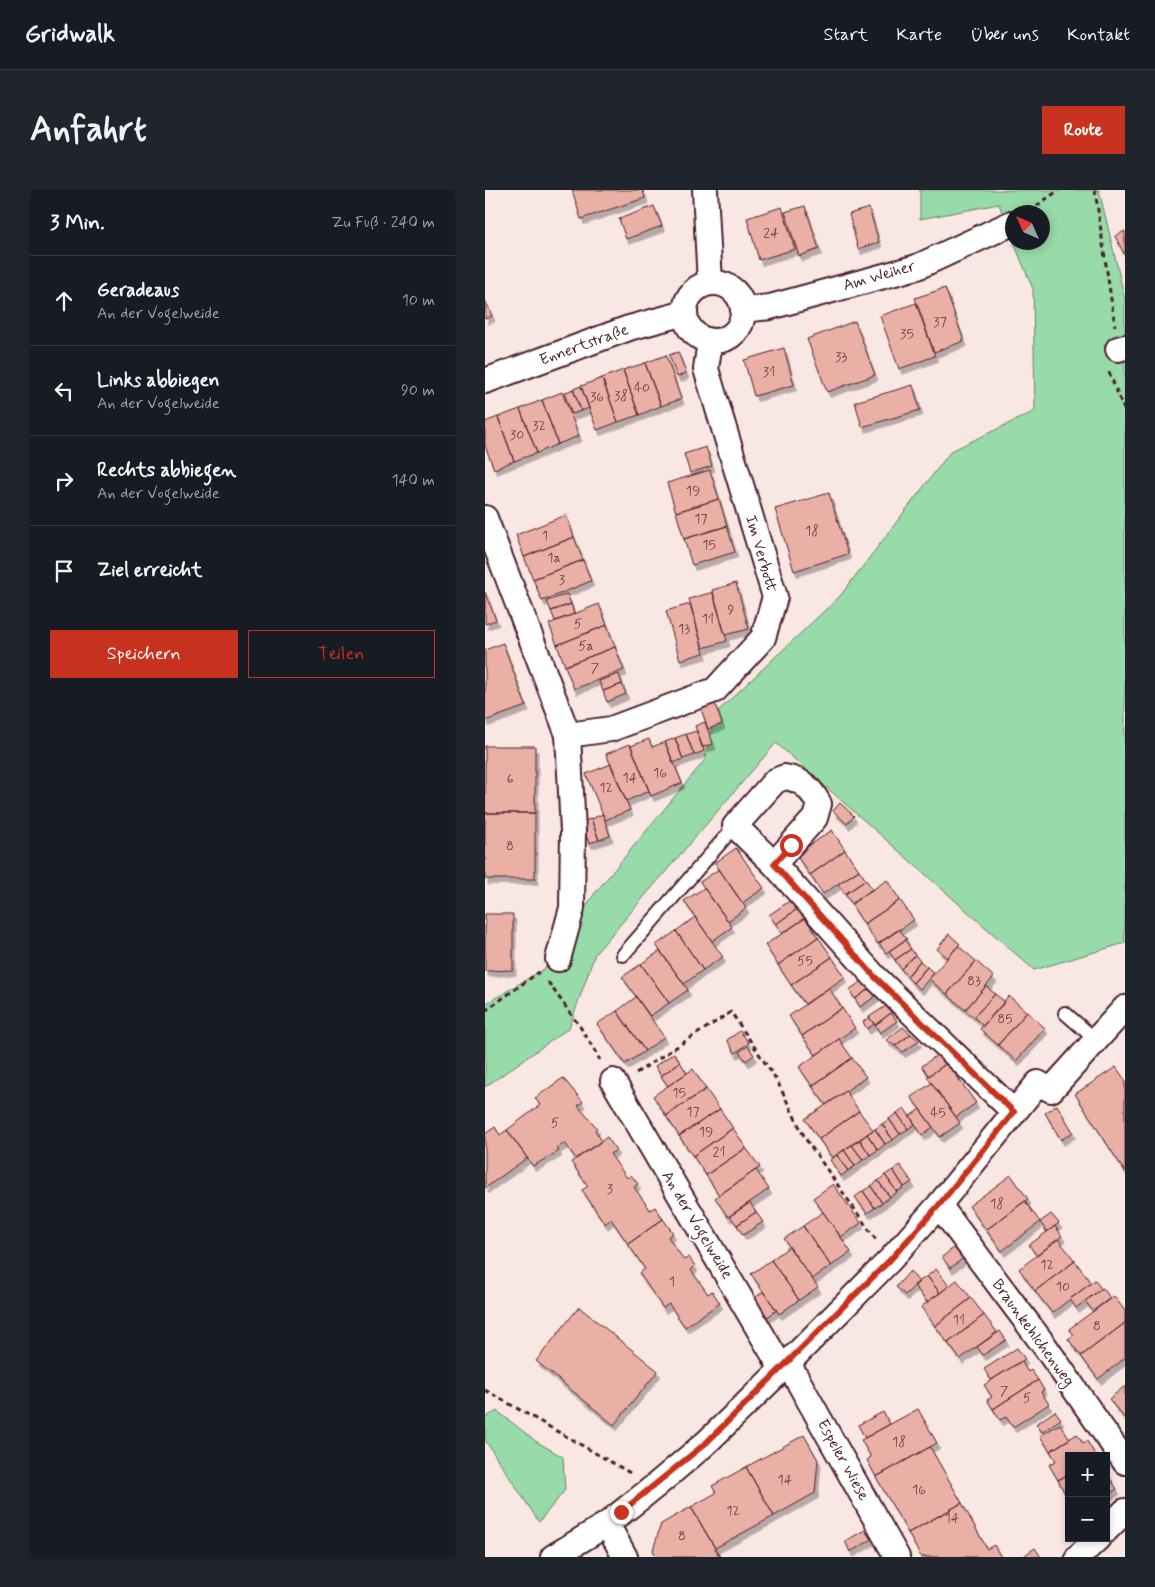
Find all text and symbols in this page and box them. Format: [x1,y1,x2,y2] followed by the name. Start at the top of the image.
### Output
[25,19,115,50] text: Gridwalk
[824,23,868,47] text: Start
[896,23,942,47] text: Karte
[970,23,1039,47] text: Über uns
[1067,23,1130,47] text: Kontakt
[1042,106,1125,154] button: Route
[30,107,147,153] text: Anfahrt
[1005,205,1050,250] north arrow
[50,209,105,237] text: 3 Min.
[331,212,435,233] text: Zu Fuß · 240 m
[763,224,779,242] house number: 24
[841,256,918,296] street label: Am Weiher
[97,278,179,303] text: Geradeaus
[50,287,78,315] icon: ahead
[402,290,435,311] text: 10 m
[97,303,220,324] text: An der Vogelweide
[933,313,947,331] house number: 37
[537,319,631,371] street label: Ennertstraße
[900,325,914,343] house number: 35
[835,348,847,366] house number: 33
[763,363,775,381] house number: 31
[97,368,219,393] text: Links abbiegen
[50,377,78,405] icon: left
[634,379,650,397] house number: 40
[401,380,435,401] text: 90 m
[614,387,628,405] house number: 38
[590,388,604,406] house number: 36
[97,393,220,414] text: An der Vogelweide
[532,417,546,435] house number: 32
[510,426,524,444] house number: 30
[97,458,236,483] text: Rechts abbiegen
[50,467,78,495] icon: right
[391,470,435,491] text: 140 m
[686,482,700,500] house number: 19
[97,483,220,504] text: An der Vogelweide
[694,510,708,528] house number: 17
[740,513,782,596] street label: Im Verbott
[805,522,819,540] house number: 18
[542,527,548,545] house number: 1
[702,536,716,554] house number: 15
[547,549,561,567] house number: 1a
[50,557,78,585] icon: arrive
[97,558,202,583] text: Ziel erreicht
[559,571,565,589] house number: 3
[728,601,735,619] house number: 9
[702,610,714,628] house number: 11
[574,615,582,633] house number: 5
[678,620,690,638] house number: 13
[50,630,238,678] button: Speichern
[248,630,435,678] button: Teilen
[578,637,594,655] house number: 5a
[591,659,600,677] house number: 7
[653,764,667,782] house number: 16
[623,769,638,787] house number: 14
[506,770,514,788] house number: 6
[599,779,613,797] house number: 12
[780,834,803,857] route start
[506,837,514,855] house number: 8
[797,952,813,970] house number: 55
[967,972,981,990] house number: 83
[997,1010,1013,1028] house number: 85
[672,1084,686,1102] house number: 15
[686,1103,700,1121] house number: 17
[930,1104,946,1122] house number: 45
[551,1114,559,1132] house number: 5
[699,1123,713,1141] house number: 19
[713,1143,725,1161] house number: 21
[656,1167,738,1284] street label: An der Vogelweide
[607,1180,613,1198] house number: 3
[990,1195,1004,1213] house number: 18
[1040,1256,1054,1274] house number: 12
[669,1273,675,1291] house number: 1
[986,1275,1079,1392] street label: Braunkehlchenweg
[1056,1278,1070,1296] house number: 10
[953,1311,965,1329] house number: 11
[1093,1317,1101,1335] house number: 8
[1000,1382,1009,1400] house number: 7
[1023,1389,1031,1407] house number: 5
[812,1415,874,1505] street label: Espeler Wiese
[892,1433,906,1451] house number: 18
[1065,1452,1110,1542] map controls
[1065,1452,1110,1497] button: +
[778,1471,793,1489] house number: 14
[912,1481,926,1499] house number: 16
[1065,1497,1110,1542] button: −
[610,1501,633,1524] route end
[726,1502,740,1520] house number: 12
[945,1509,960,1527] house number: 14
[678,1527,686,1545] house number: 8

